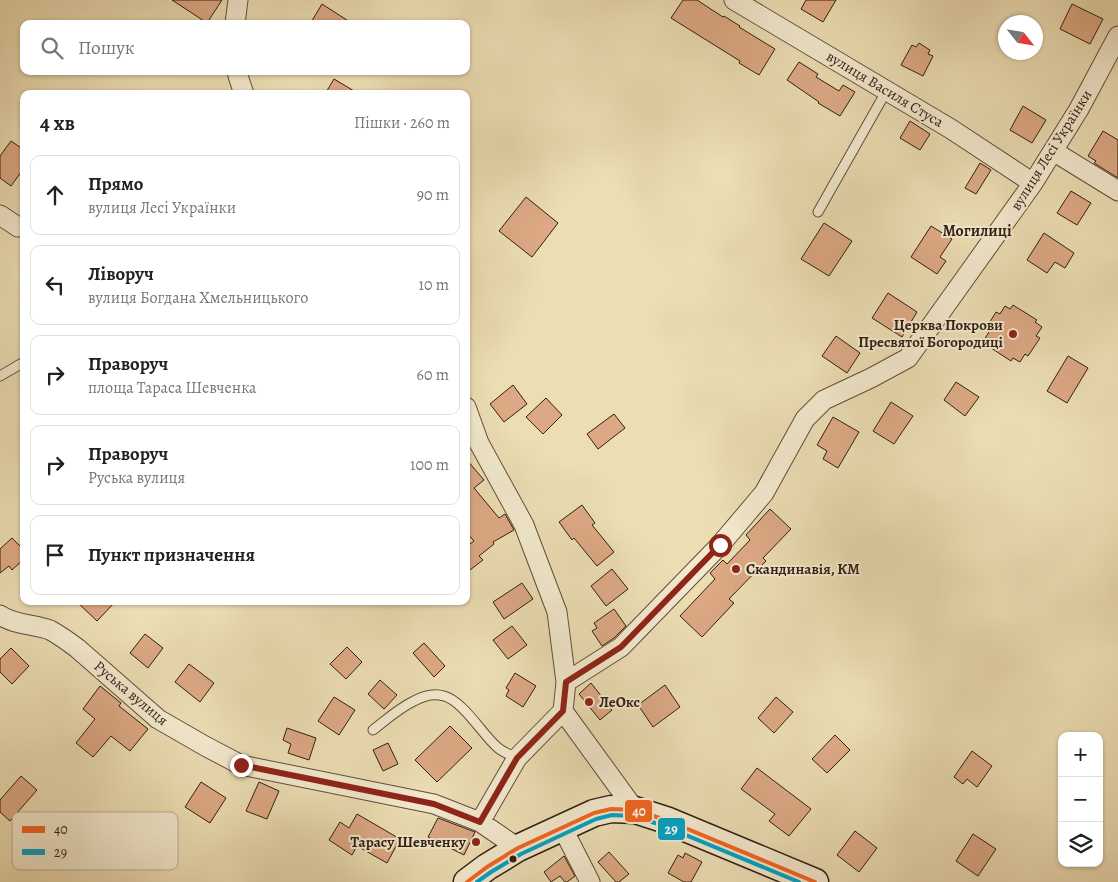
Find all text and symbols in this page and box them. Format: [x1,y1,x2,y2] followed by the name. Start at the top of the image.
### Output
[998,15,1043,60] north arrow
[20,20,470,75] search box
[38,34,66,62] icon: search
[78,35,135,61] text: Пошук
[823,46,947,132] street label: вулиця Василя Стуса
[1006,86,1096,214] street label: вулиця Лесі Українки
[40,109,75,137] text: 4 хв
[354,112,450,134] text: Пішки · 260 m
[88,171,143,197] text: Прямо
[41,181,69,209] icon: ahead
[417,184,449,206] text: 90 m
[88,197,236,219] text: вулиця Лесі Українки
[942,220,1012,242] district label: Могилиці
[88,261,154,287] text: Ліворуч
[41,271,69,299] icon: left
[419,274,449,296] text: 10 m
[88,287,308,309] text: вулиця Богдана Хмельницького
[858,315,1004,352] place label: Церква Покрови Пресвятої Богородиці
[1007,328,1019,340] marker: Церква Покрови Пресвятої Богородиці
[88,351,168,377] text: Праворуч
[41,361,69,389] icon: right
[417,364,449,386] text: 60 m
[88,377,257,399] text: площа Тараса Шевченка
[88,441,168,467] text: Праворуч
[41,451,69,479] icon: right
[410,454,449,476] text: 100 m
[88,467,185,489] text: Руська вулиця
[709,534,732,557] route start
[41,541,69,569] icon: arrive
[88,542,255,568] text: Пункт призначення
[746,559,860,579] place label: Скандинавія, КМ
[730,563,742,575] marker: Скандинавія, КМ
[90,656,172,730] street label: Руська вулиця
[599,692,640,712] place label: ЛеОкс
[583,696,595,708] marker: ЛеОкс
[1058,732,1103,867] map controls
[1058,732,1103,777] button: +
[230,754,253,777] route end
[1058,777,1103,822] button: −
[624,799,653,823] line badge: 40
[632,802,646,821] text: 40
[12,812,178,870] legend
[657,817,686,841] line badge: 29
[54,820,68,839] text: 40
[664,820,678,839] text: 29
[1058,822,1103,867] button: layers
[351,832,467,852] place label: Тарасу Шевченку
[470,836,482,848] marker: Тарасу Шевченку
[54,843,67,862] text: 29
[508,854,518,864] unlabelled marker

